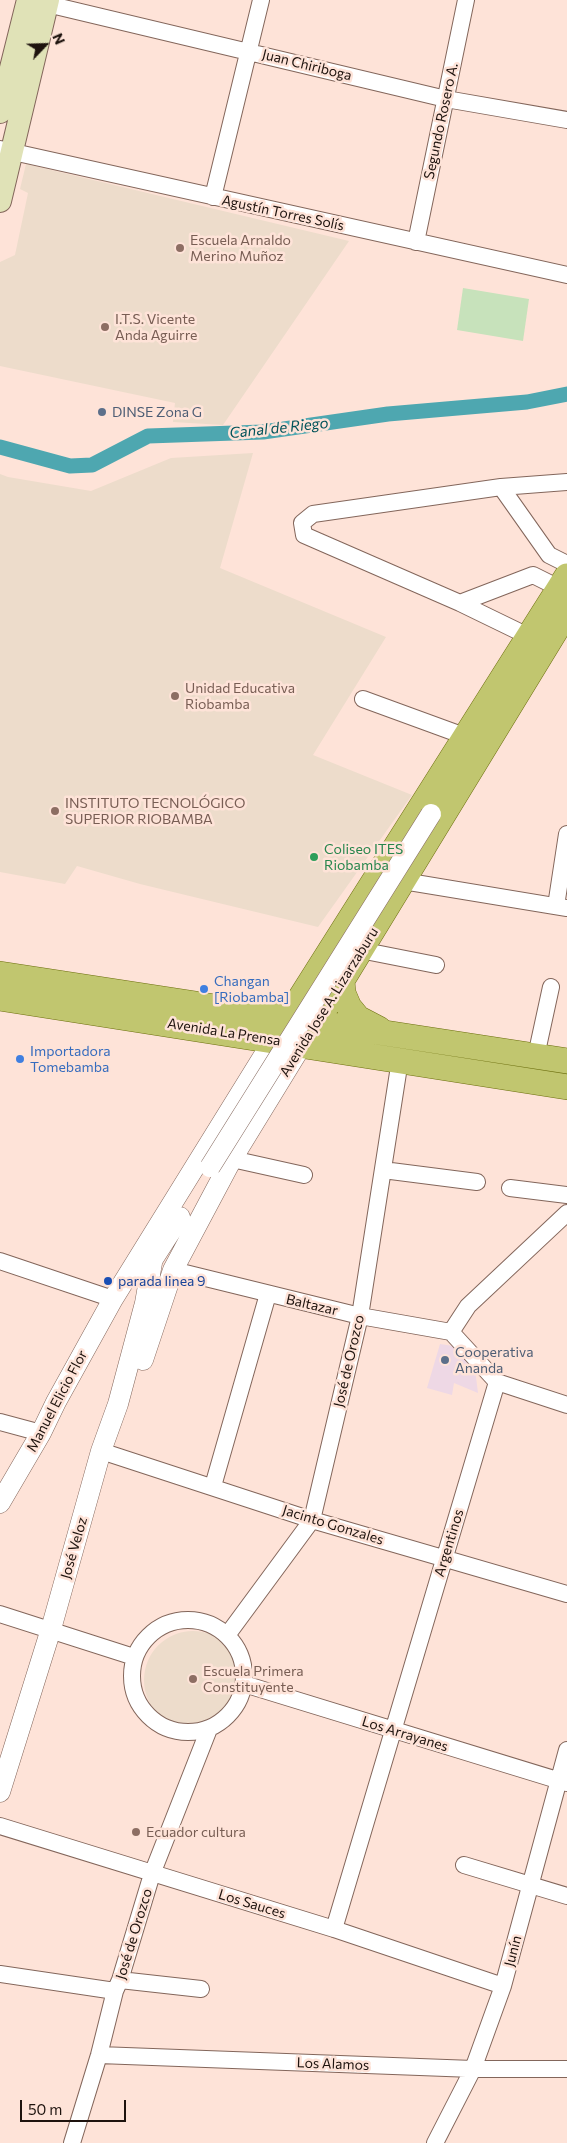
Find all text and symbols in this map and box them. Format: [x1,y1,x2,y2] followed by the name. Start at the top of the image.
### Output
[20,20,70,70] north arrow
[49,30,69,47] text: N
[260,46,354,84] street label: Juan Chiriboga
[420,61,462,181] street label: Segundo Rosero A.
[220,192,346,234] street label: Agustín Torres Solís
[190,232,291,264] place label: Escuela Arnaldo Merino Muñoz
[174,242,186,254] marker: Escuela Arnaldo Merino Muñoz
[115,311,197,344] place label: I.T.S. Vicente Anda Aguirre
[99,321,111,333] marker: I.T.S. Vicente Anda Aguirre
[112,404,202,420] place label: DINSE Zona G
[96,406,108,418] marker: DINSE Zona G
[229,414,329,442] water label: Canal de Riego
[185,680,295,712] place label: Unidad Educativa Riobamba
[169,690,181,702] marker: Unidad Educativa Riobamba
[65,795,245,828] place label: INSTITUTO TECNOLÓGICO SUPERIOR RIOBAMBA
[49,805,61,817] marker: INSTITUTO TECNOLÓGICO SUPERIOR RIOBAMBA
[324,841,403,874] place label: Coliseo ITES Riobamba
[308,851,320,863] marker: Coliseo ITES Riobamba
[276,924,382,1080] street label: Avenida Jose A. Lizarzaburu
[214,973,289,1006] place label: Changan [Riobamba]
[198,983,210,995] marker: Changan [Riobamba]
[166,1015,282,1049] street label: Avenida La Prensa
[30,1043,111,1076] place label: Importadora Tomebamba
[14,1053,26,1065] marker: Importadora Tomebamba
[118,1273,206,1289] place label: parada linea 9
[102,1275,114,1287] marker: parada linea 9
[284,1291,340,1319] street label: Baltazar
[330,1313,368,1409] street label: José de Orozco
[455,1344,533,1376] place label: Cooperativa Ananda
[23,1347,91,1455] street label: Manuel Elicio Flor
[439,1354,451,1366] marker: Cooperativa Ananda
[280,1502,386,1548] street label: Jacinto Gonzales
[431,1507,467,1579] street label: Argentinos
[57,1515,91,1581] street label: José Veloz
[203,1663,304,1695] place label: Escuela Primera Constituyente
[187,1673,199,1685] marker: Escuela Primera Constituyente
[360,1713,450,1755] street label: Los Arrayanes
[146,1824,246,1840] place label: Ecuador cultura
[130,1826,142,1838] marker: Ecuador cultura
[112,1886,156,1982] street label: José de Orozco
[216,1886,288,1922] street label: Los Sauces
[501,1934,525,1968] street label: Junín
[296,2054,370,2074] street label: Los Alamos
[22,2090,129,2122] scale bar
[28,2100,62,2118] text: 50 m

